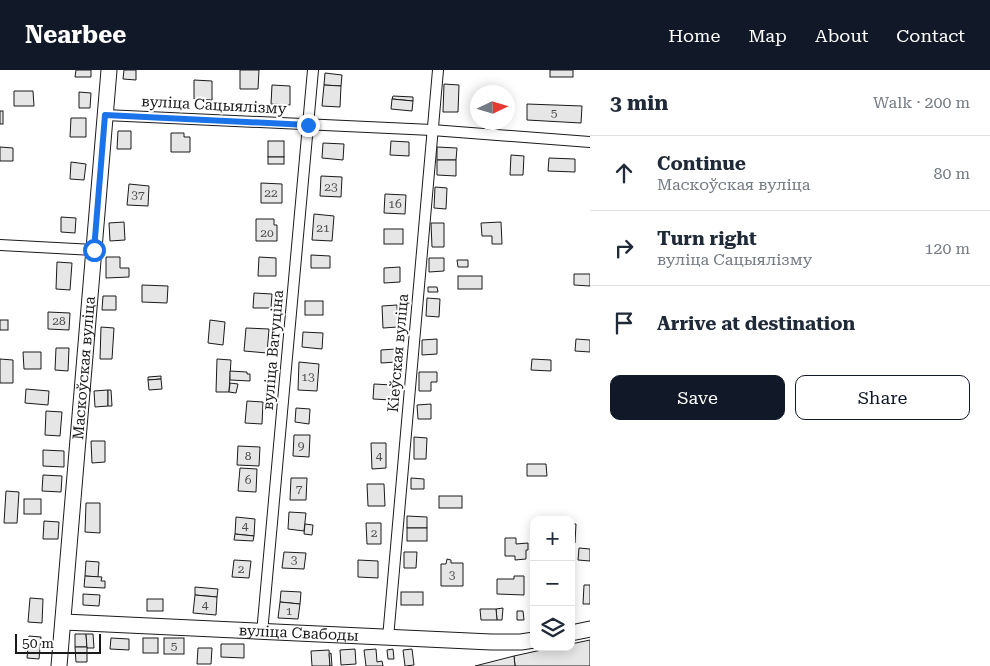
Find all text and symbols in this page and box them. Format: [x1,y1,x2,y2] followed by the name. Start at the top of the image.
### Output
[25,21,126,49] text: Nearbee
[668,25,720,46] text: Home
[748,25,787,46] text: Map
[815,25,868,46] text: About
[896,25,965,46] text: Contact
[470,85,515,130] north arrow
[610,91,668,115] text: 3 min
[141,92,287,118] street label: вуліца Сацыялізму
[873,93,970,112] text: Walk · 200 m
[551,106,558,120] house number: 5
[297,114,320,137] route end
[657,152,746,175] text: Continue
[610,159,638,187] icon: ahead
[933,164,970,183] text: 80 m
[657,175,810,194] text: Маскоўская вуліца
[324,180,338,194] house number: 23
[264,186,278,200] house number: 22
[131,188,145,202] house number: 37
[388,197,402,211] house number: 16
[316,221,330,235] house number: 21
[260,226,274,240] house number: 20
[657,227,757,250] text: Turn right
[610,234,638,262] icon: right
[83,239,106,262] route start
[924,239,970,258] text: 120 m
[657,250,812,269] text: вуліца Сацыялізму
[259,289,287,411] street label: вуліца Ватуціна
[384,293,412,413] street label: Кіеўская вуліца
[69,296,99,441] street label: Маскоўская вуліца
[610,309,638,337] icon: arrive
[657,312,855,335] text: Arrive at destination
[52,314,66,328] house number: 28
[301,370,315,384] house number: 13
[610,375,785,420] button: Save
[795,375,970,420] button: Share
[298,439,305,453] house number: 9
[245,449,252,463] house number: 8
[376,449,383,463] house number: 4
[245,473,252,487] house number: 6
[296,482,303,496] house number: 7
[530,516,575,651] map controls
[530,516,575,561] button: +
[242,519,249,533] house number: 4
[371,526,378,540] house number: 2
[291,553,298,567] house number: 3
[530,561,575,606] button: −
[238,562,245,576] house number: 2
[449,568,456,582] house number: 3
[202,598,209,612] house number: 4
[286,604,293,618] house number: 1
[530,606,575,651] button: layers
[238,621,359,645] street label: вуліца Свабоды
[15,631,101,654] scale bar
[22,635,54,651] text: 50 m
[171,639,178,653] house number: 5

